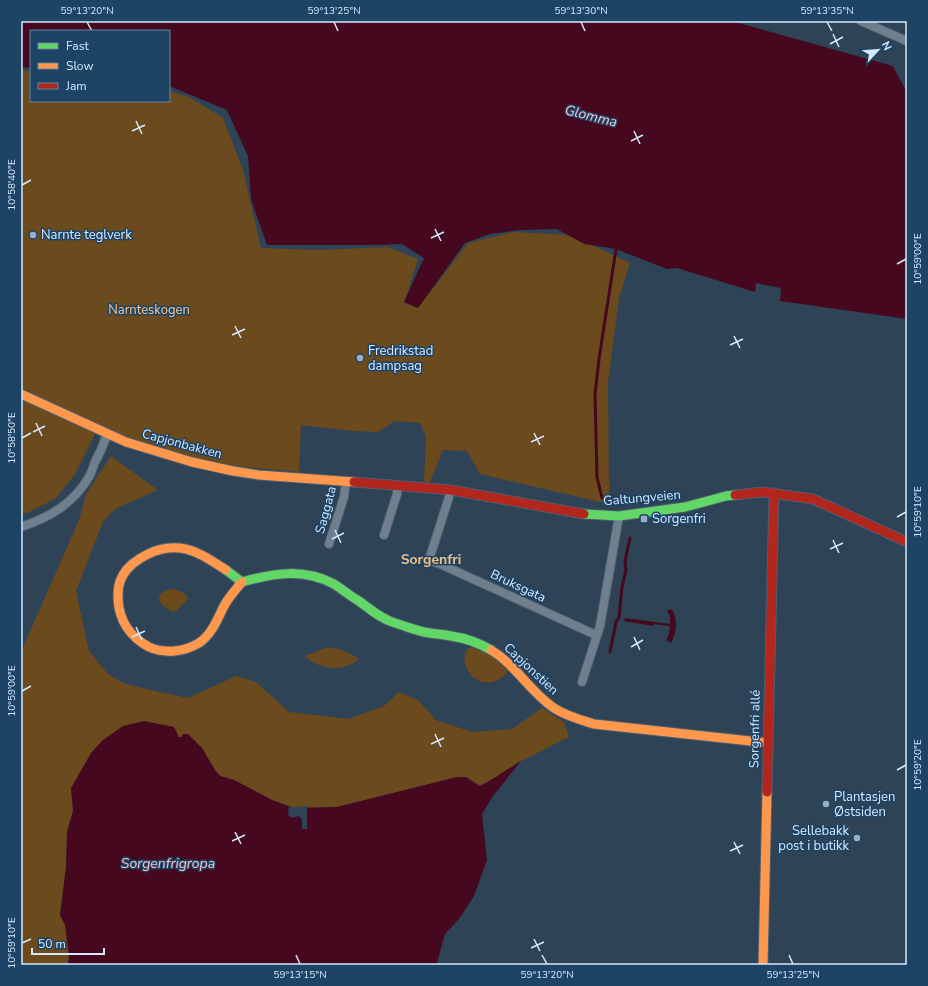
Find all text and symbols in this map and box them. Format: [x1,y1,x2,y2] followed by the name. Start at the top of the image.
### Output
[60,4,114,18] text: 59°13'20"N
[307,4,361,18] text: 59°13'25"N
[554,4,608,18] text: 59°13'30"N
[800,4,854,18] text: 59°13'35"N
[30,30,170,102] legend
[858,30,898,70] north arrow
[66,38,89,54] text: Fast
[878,39,895,53] text: N
[66,58,94,74] text: Slow
[65,78,87,94] text: Jam
[563,100,619,132] water label: Glomma
[5,159,19,211] text: 10°58'40"E
[41,226,132,244] place label: Narnte teglverk
[28,230,38,240] marker: Narnte teglverk
[911,233,925,285] text: 10°59'00"E
[108,301,190,319] park label: Narnteskogen
[368,342,433,375] place label: Fredrikstad dampsag
[355,353,365,363] marker: Fredrikstad dampsag
[5,412,19,464] text: 10°58'50"E
[140,425,224,463] street label: Capjonbakken
[311,484,341,536] street label: Saggata
[602,486,682,510] street label: Galtungveien
[911,486,925,538] text: 10°59'10"E
[652,510,706,528] place label: Sorgenfri
[639,514,649,524] marker: Sorgenfri
[401,550,461,569] district label: Sorgenfri
[487,565,549,607] street label: Bruksgata
[500,639,562,699] street label: Capjonstien
[5,665,19,717] text: 10°59'00"E
[745,690,765,768] street label: Sorgenfri allé
[911,739,925,791] text: 10°59'20"E
[834,788,895,821] place label: Plantasjen Østsiden
[821,799,831,809] marker: Plantasjen Østsiden
[778,822,849,855] place label: Sellebakk post i butikk
[852,833,862,843] marker: Sellebakk post i butikk
[121,854,215,873] water label: Sorgenfrigropa
[5,917,19,969] text: 10°59'10"E
[32,930,104,956] scale bar
[38,936,66,952] text: 50 m
[273,968,327,982] text: 59°13'15"N
[520,968,574,982] text: 59°13'20"N
[766,968,820,982] text: 59°13'25"N

